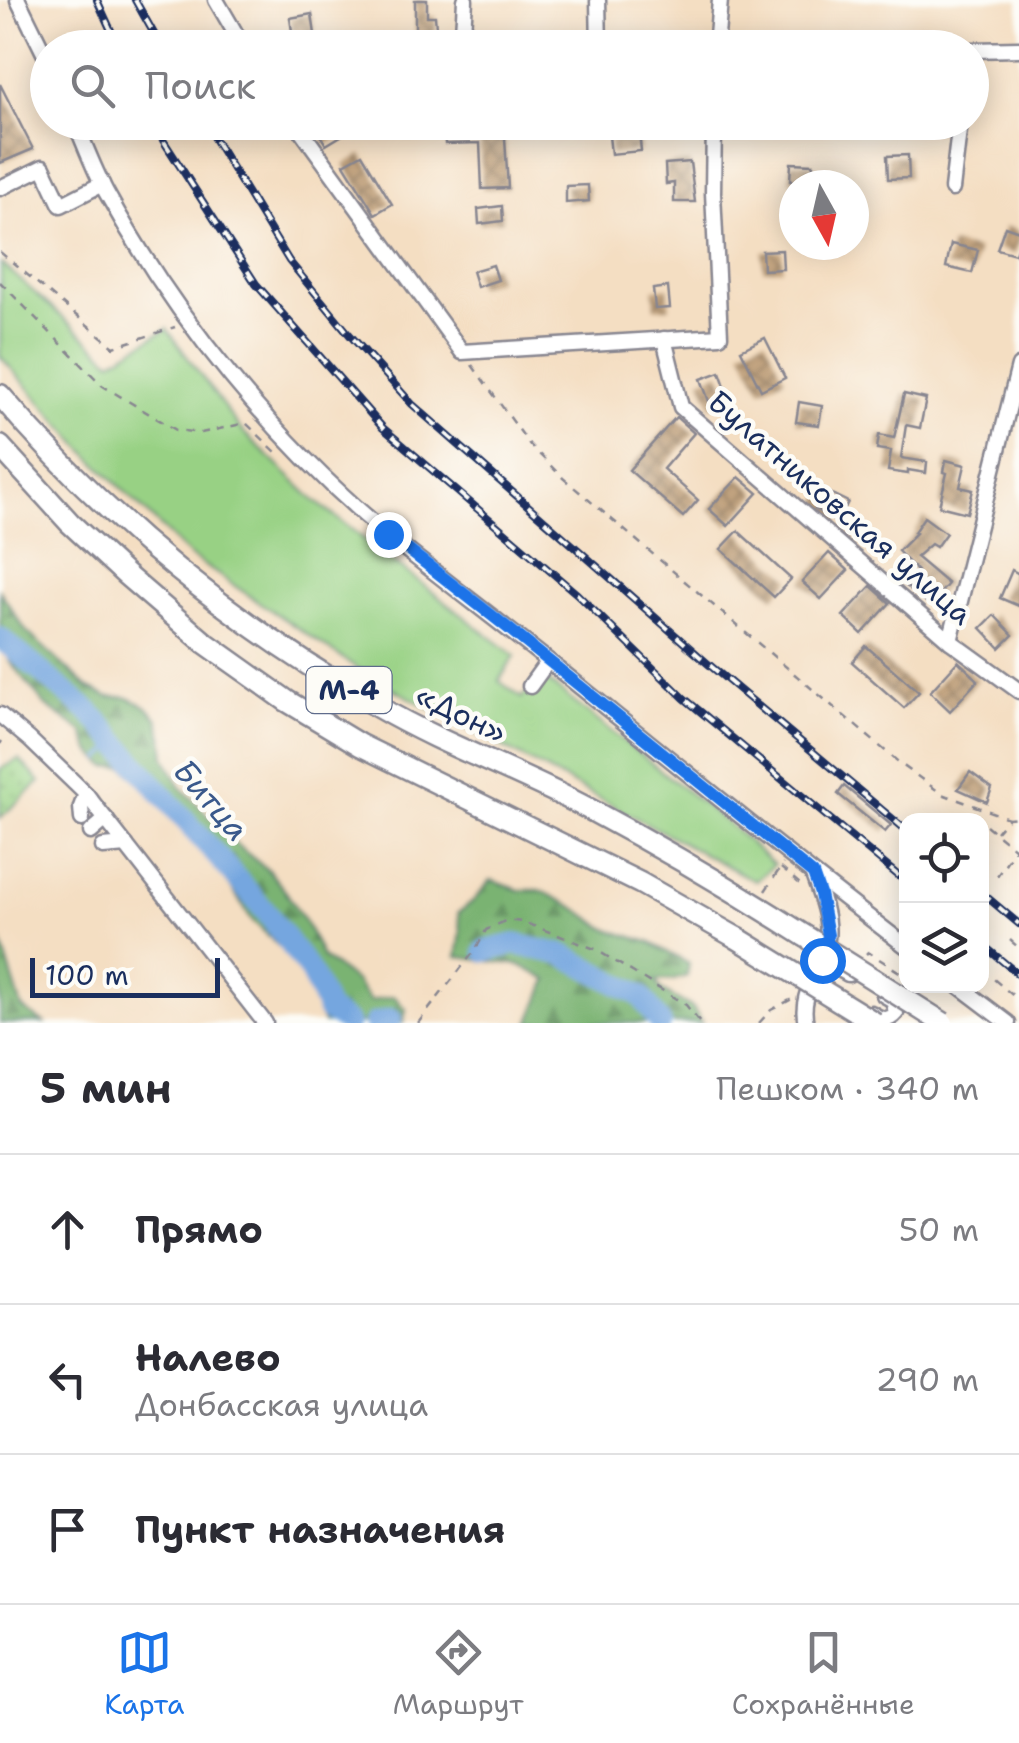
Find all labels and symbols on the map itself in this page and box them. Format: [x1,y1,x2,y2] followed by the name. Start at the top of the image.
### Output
[779,170,869,260] north arrow
[699,381,982,634] street label: Булатниковская улица
[366,512,412,558] route end
[306,667,392,713] road number: М-4
[409,674,513,753] street label: «Дон»
[164,750,259,850] water label: Битца
[800,938,846,984] route start
[30,953,220,998] scale bar

